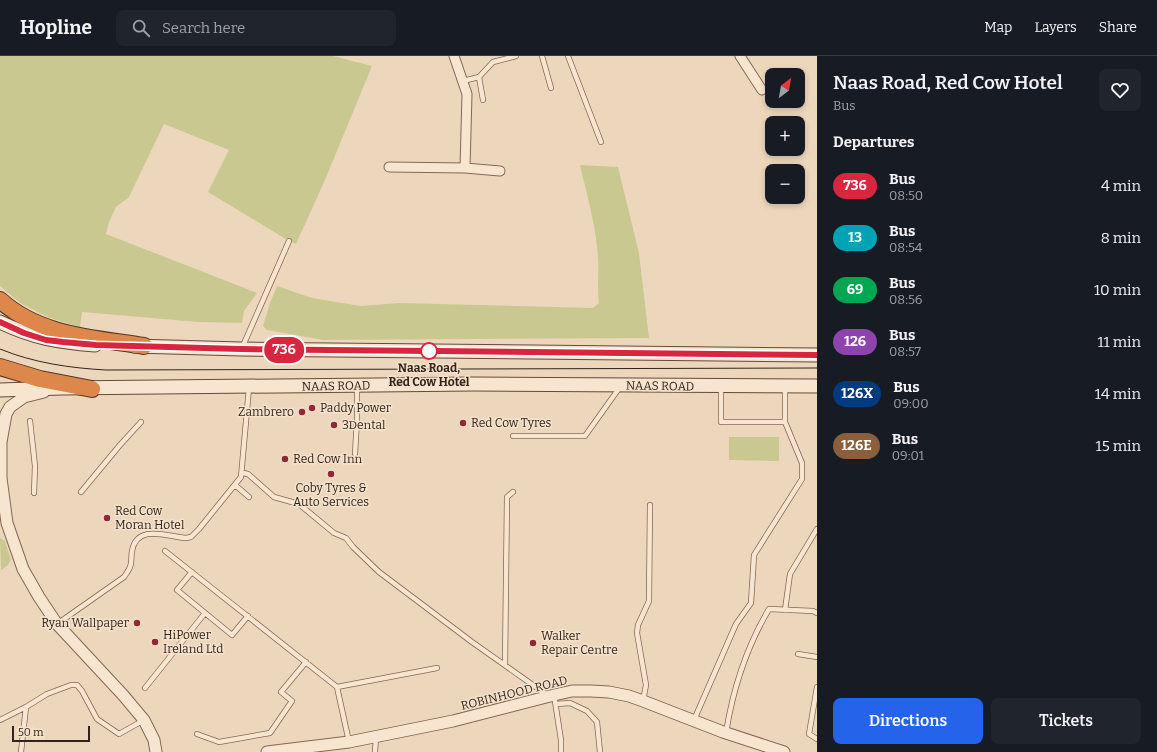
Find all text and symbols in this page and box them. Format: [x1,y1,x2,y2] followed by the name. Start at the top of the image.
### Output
[116,10,396,46] search box
[20,16,92,39] text: Hopline
[130,17,152,39] icon: search
[162,19,245,37] text: Search here
[984,19,1012,36] text: Map
[1034,19,1077,36] text: Layers
[1099,19,1137,36] text: Share
[765,68,805,108] north arrow
[765,68,805,204] map controls
[1099,69,1141,111] button: heart
[833,71,1063,94] text: Naas Road, Red Cow Hotel
[833,98,855,113] text: Bus
[765,116,805,156] button: +
[833,133,914,151] text: Departures
[765,164,805,204] button: −
[889,170,915,188] text: Bus
[843,177,867,194] text: 736
[1101,177,1141,195] text: 4 min
[889,188,923,203] text: 08:50
[889,222,915,240] text: Bus
[848,229,862,246] text: 13
[1101,229,1141,247] text: 8 min
[889,240,922,255] text: 08:54
[889,274,915,292] text: Bus
[847,281,863,298] text: 69
[1094,281,1141,299] text: 10 min
[889,292,922,307] text: 08:56
[889,326,915,344] text: Bus
[844,333,866,350] text: 126
[1098,333,1141,351] text: 11 min
[261,337,307,363] line badge: 736
[272,341,296,358] text: 736
[420,342,438,360] marker: Naas Road, Red Cow Hotel
[889,344,921,359] text: 08:57
[388,361,470,389] place label: Naas Road, Red Cow Hotel
[302,378,370,394] street label: NAAS ROAD
[626,378,694,394] street label: NAAS ROAD
[893,378,920,396] text: Bus
[841,385,873,402] text: 126X
[1095,385,1141,403] text: 14 min
[893,396,929,411] text: 09:00
[320,401,392,415] place label: Paddy Power
[307,403,317,413] marker: Paddy Power
[238,405,294,419] place label: Zambrero
[297,407,307,417] marker: Zambrero
[471,416,552,430] place label: Red Cow Tyres
[342,418,386,432] place label: 3Dental
[458,418,468,428] marker: Red Cow Tyres
[329,420,339,430] marker: 3Dental
[892,430,918,448] text: Bus
[841,437,872,454] text: 126E
[1096,437,1141,455] text: 15 min
[892,448,924,463] text: 09:01
[293,452,363,466] place label: Red Cow Inn
[280,454,290,464] marker: Red Cow Inn
[326,469,336,479] marker: Coby Tyres & Auto Services
[293,481,369,509] place label: Coby Tyres & Auto Services
[115,504,185,532] place label: Red Cow Moran Hotel
[102,513,112,523] marker: Red Cow Moran Hotel
[41,616,130,630] place label: Ryan Wallpaper
[132,618,142,628] marker: Ryan Wallpaper
[163,628,223,656] place label: HiPower Ireland Ltd
[541,629,618,657] place label: Walker Repair Centre
[150,637,160,647] marker: HiPower Ireland Ltd
[528,638,538,648] marker: Walker Repair Centre
[459,673,569,713] street label: ROBINHOOD ROAD
[833,698,983,744] button: Directions
[991,698,1141,744] button: Tickets
[12,724,90,743] scale bar
[18,726,44,739] text: 50 m

